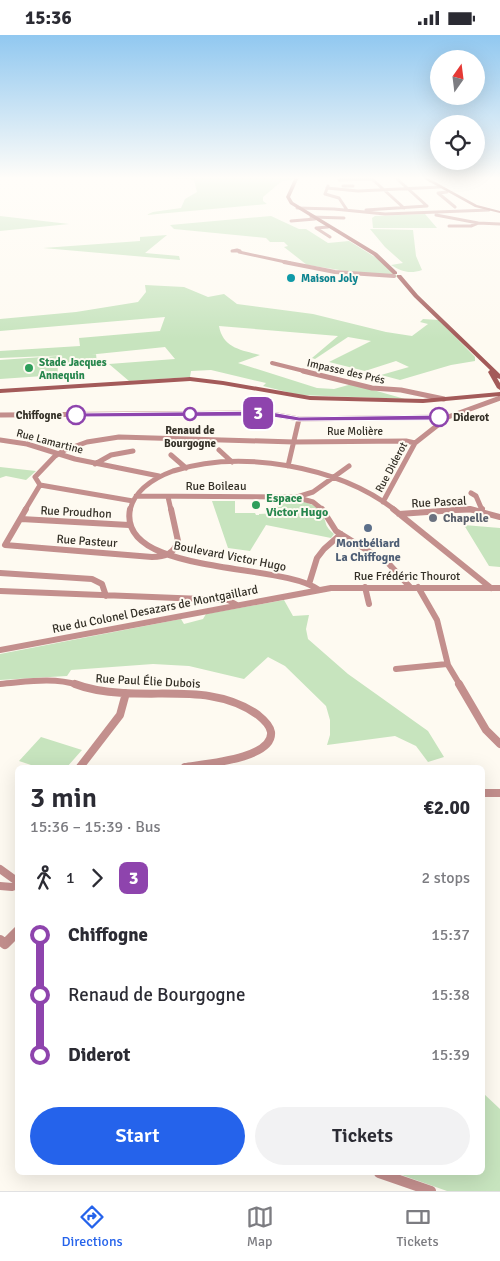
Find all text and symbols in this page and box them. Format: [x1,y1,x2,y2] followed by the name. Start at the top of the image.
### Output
[25,6,72,30] text: 15:36
[430,50,485,105] north arrow
[430,50,485,170] map controls
[430,115,485,170] button: locate
[285,272,297,284] marker: Maison Joly
[301,272,358,285] place label: Maison Joly
[39,356,107,382] place label: Stade Jacques Annequin
[306,356,386,387] street label: Impasse des Prés
[23,362,35,374] marker: Stade Jacques Annequin
[242,397,274,429] line badge: 3
[253,402,263,424] text: 3
[66,405,86,425] marker: Chiffogne
[183,407,197,421] marker: Renaud de Bourgogne
[429,407,449,427] marker: Diderot
[16,409,63,422] place label: Chiffogne
[453,411,489,424] place label: Diderot
[164,424,216,450] place label: Renaud de Bourgogne
[327,425,383,438] street label: Rue Molière
[15,426,85,457] street label: Rue Lamartine
[373,440,410,495] street label: Rue Diderot
[186,479,246,494] street label: Rue Boileau
[266,491,328,520] place label: Espace Victor Hugo
[411,494,467,511] street label: Rue Pascal
[250,499,262,511] marker: Espace Victor Hugo
[40,503,112,522] street label: Rue Proudhon
[443,511,489,526] place label: Chapelle
[427,512,439,524] marker: Chapelle
[362,522,374,534] marker: Montbéliard La Chiffogne
[56,532,119,551] street label: Rue Pasteur
[335,536,401,565] place label: Montbéliard La Chiffogne
[172,538,288,575] street label: Boulevard Victor Hugo
[354,569,460,584] street label: Rue Frédéric Thourot
[51,582,259,637] street label: Rue du Colonel Desazars de Montgaillard
[95,671,201,692] street label: Rue Paul Élie Dubois
[30,781,97,815] text: 3 min
[424,796,470,820] text: €2.00
[30,817,161,837] text: 15:36 – 15:39 · Bus
[30,864,58,892] icon: walk
[83,864,111,892] icon: forward
[129,867,138,889] text: 3
[66,868,75,888] text: 1
[422,868,470,888] text: 2 stops
[68,923,148,947] text: Chiffogne
[431,925,470,945] text: 15:37
[68,983,245,1007] text: Renaud de Bourgogne
[431,985,470,1005] text: 15:38
[68,1043,130,1067] text: Diderot
[431,1045,470,1065] text: 15:39
[30,1107,245,1165] button: Start
[255,1107,470,1165] button: Tickets
[61,1203,123,1250] tab: Directions
[246,1203,274,1250] tab: Map
[396,1203,439,1250] tab: Tickets

